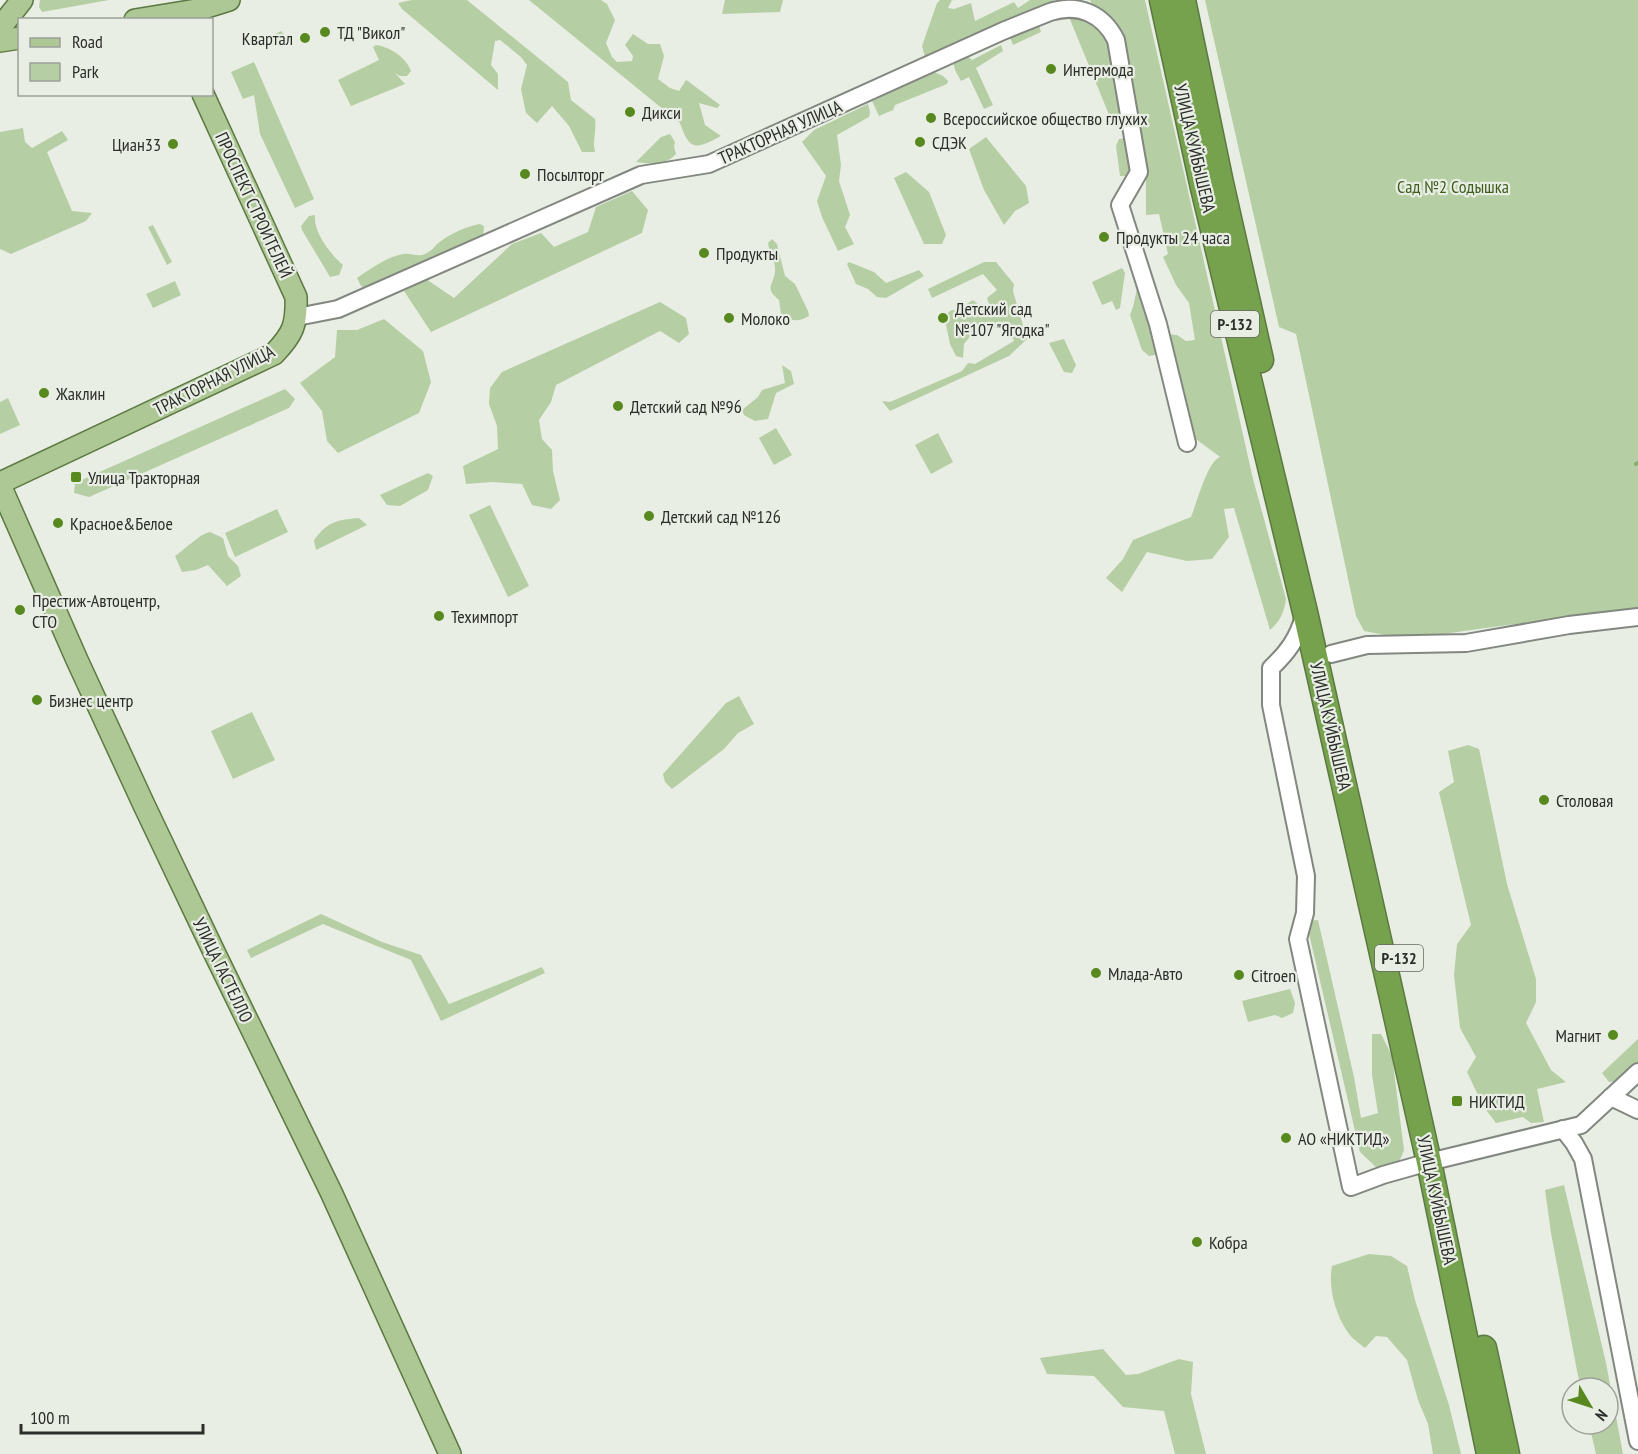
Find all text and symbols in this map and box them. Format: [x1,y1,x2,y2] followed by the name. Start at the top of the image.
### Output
[18,18,213,96] legend
[337,21,405,44] place label: ТД "Викол"
[318,25,332,39] marker: ТД "Викол"
[242,27,293,50] place label: Квартал
[72,30,103,53] text: Road
[298,31,312,45] marker: Квартал
[1063,58,1134,81] place label: Интермода
[72,60,99,83] text: Park
[1044,62,1058,76] marker: Интермода
[1169,81,1221,215] street label: УЛИЦА КУЙБЫШЕВА
[715,94,846,170] street label: ТРАКТОРНАЯ УЛИЦА
[642,101,681,124] place label: Дикси
[623,105,637,119] marker: Дикси
[943,107,1148,130] place label: Всероссийское общество глухих
[924,111,938,125] marker: Всероссийское общество глухих
[210,128,298,282] street label: ПРОСПЕКТ СТРОИТЕЛЕЙ
[932,131,967,154] place label: СДЭК
[112,133,161,156] place label: Циан33
[913,135,927,149] marker: СДЭК
[166,137,180,151] marker: Циан33
[537,163,605,186] place label: Посылторг
[518,167,532,181] marker: Посылторг
[1397,175,1509,198] park label: Сад №2 Содышка
[1116,226,1230,249] place label: Продукты 24 часа
[1097,230,1111,244] marker: Продукты 24 часа
[716,242,778,265] place label: Продукты
[697,246,711,260] marker: Продукты
[955,297,1050,341] place label: Детский сад №107 "Ягодка"
[741,307,790,330] place label: Молоко
[722,311,736,325] marker: Молоко
[936,311,950,325] marker: Детский сад №107 "Ягодка"
[1211,311,1259,337] road number: Р-132
[150,339,279,420] street label: ТРАКТОРНАЯ УЛИЦА
[55,382,105,405] place label: Жаклин
[37,386,51,400] marker: Жаклин
[630,395,742,418] place label: Детский сад №96
[611,399,625,413] marker: Детский сад №96
[88,466,200,489] place label: Улица Тракторная
[69,470,83,484] marker: Улица Тракторная
[661,505,781,528] place label: Детский сад №126
[642,509,656,523] marker: Детский сад №126
[70,512,173,535] place label: Красное&Белое
[51,516,65,530] marker: Красное&Белое
[32,589,160,633] place label: Престиж-Автоцентр, СТО
[13,603,27,617] marker: Престиж-Автоцентр, СТО
[451,605,518,628] place label: Техимпорт
[432,609,446,623] marker: Техимпорт
[1305,659,1357,793] street label: УЛИЦА КУЙБЫШЕВА
[49,689,134,712] place label: Бизнес центр
[30,693,44,707] marker: Бизнес центр
[1556,789,1613,812] place label: Столовая
[1537,793,1551,807] marker: Столовая
[188,914,258,1026] street label: УЛИЦА ГАСТЕЛЛО
[1375,945,1423,971] road number: Р-132
[1108,962,1183,985] place label: Млада-Авто
[1251,964,1296,987] place label: Citroen
[1089,966,1103,980] marker: Млада-Авто
[1232,968,1246,982] marker: Citroen
[1556,1024,1601,1047] place label: Магнит
[1606,1028,1620,1042] marker: Магнит
[1469,1090,1525,1113] place label: НИКТИД
[1450,1094,1464,1108] marker: НИКТИД
[1298,1127,1389,1150] place label: АО «НИКТИД»
[1279,1131,1293,1145] marker: АО «НИКТИД»
[1412,1133,1462,1267] street label: УЛИЦА КУЙБЫШЕВА
[1209,1231,1248,1254] place label: Кобра
[1190,1235,1204,1249] marker: Кобра
[1560,1376,1620,1436] north arrow
[21,1397,202,1435] scale bar
[30,1406,70,1429] text: 100 m
[1591,1406,1612,1425] text: N

